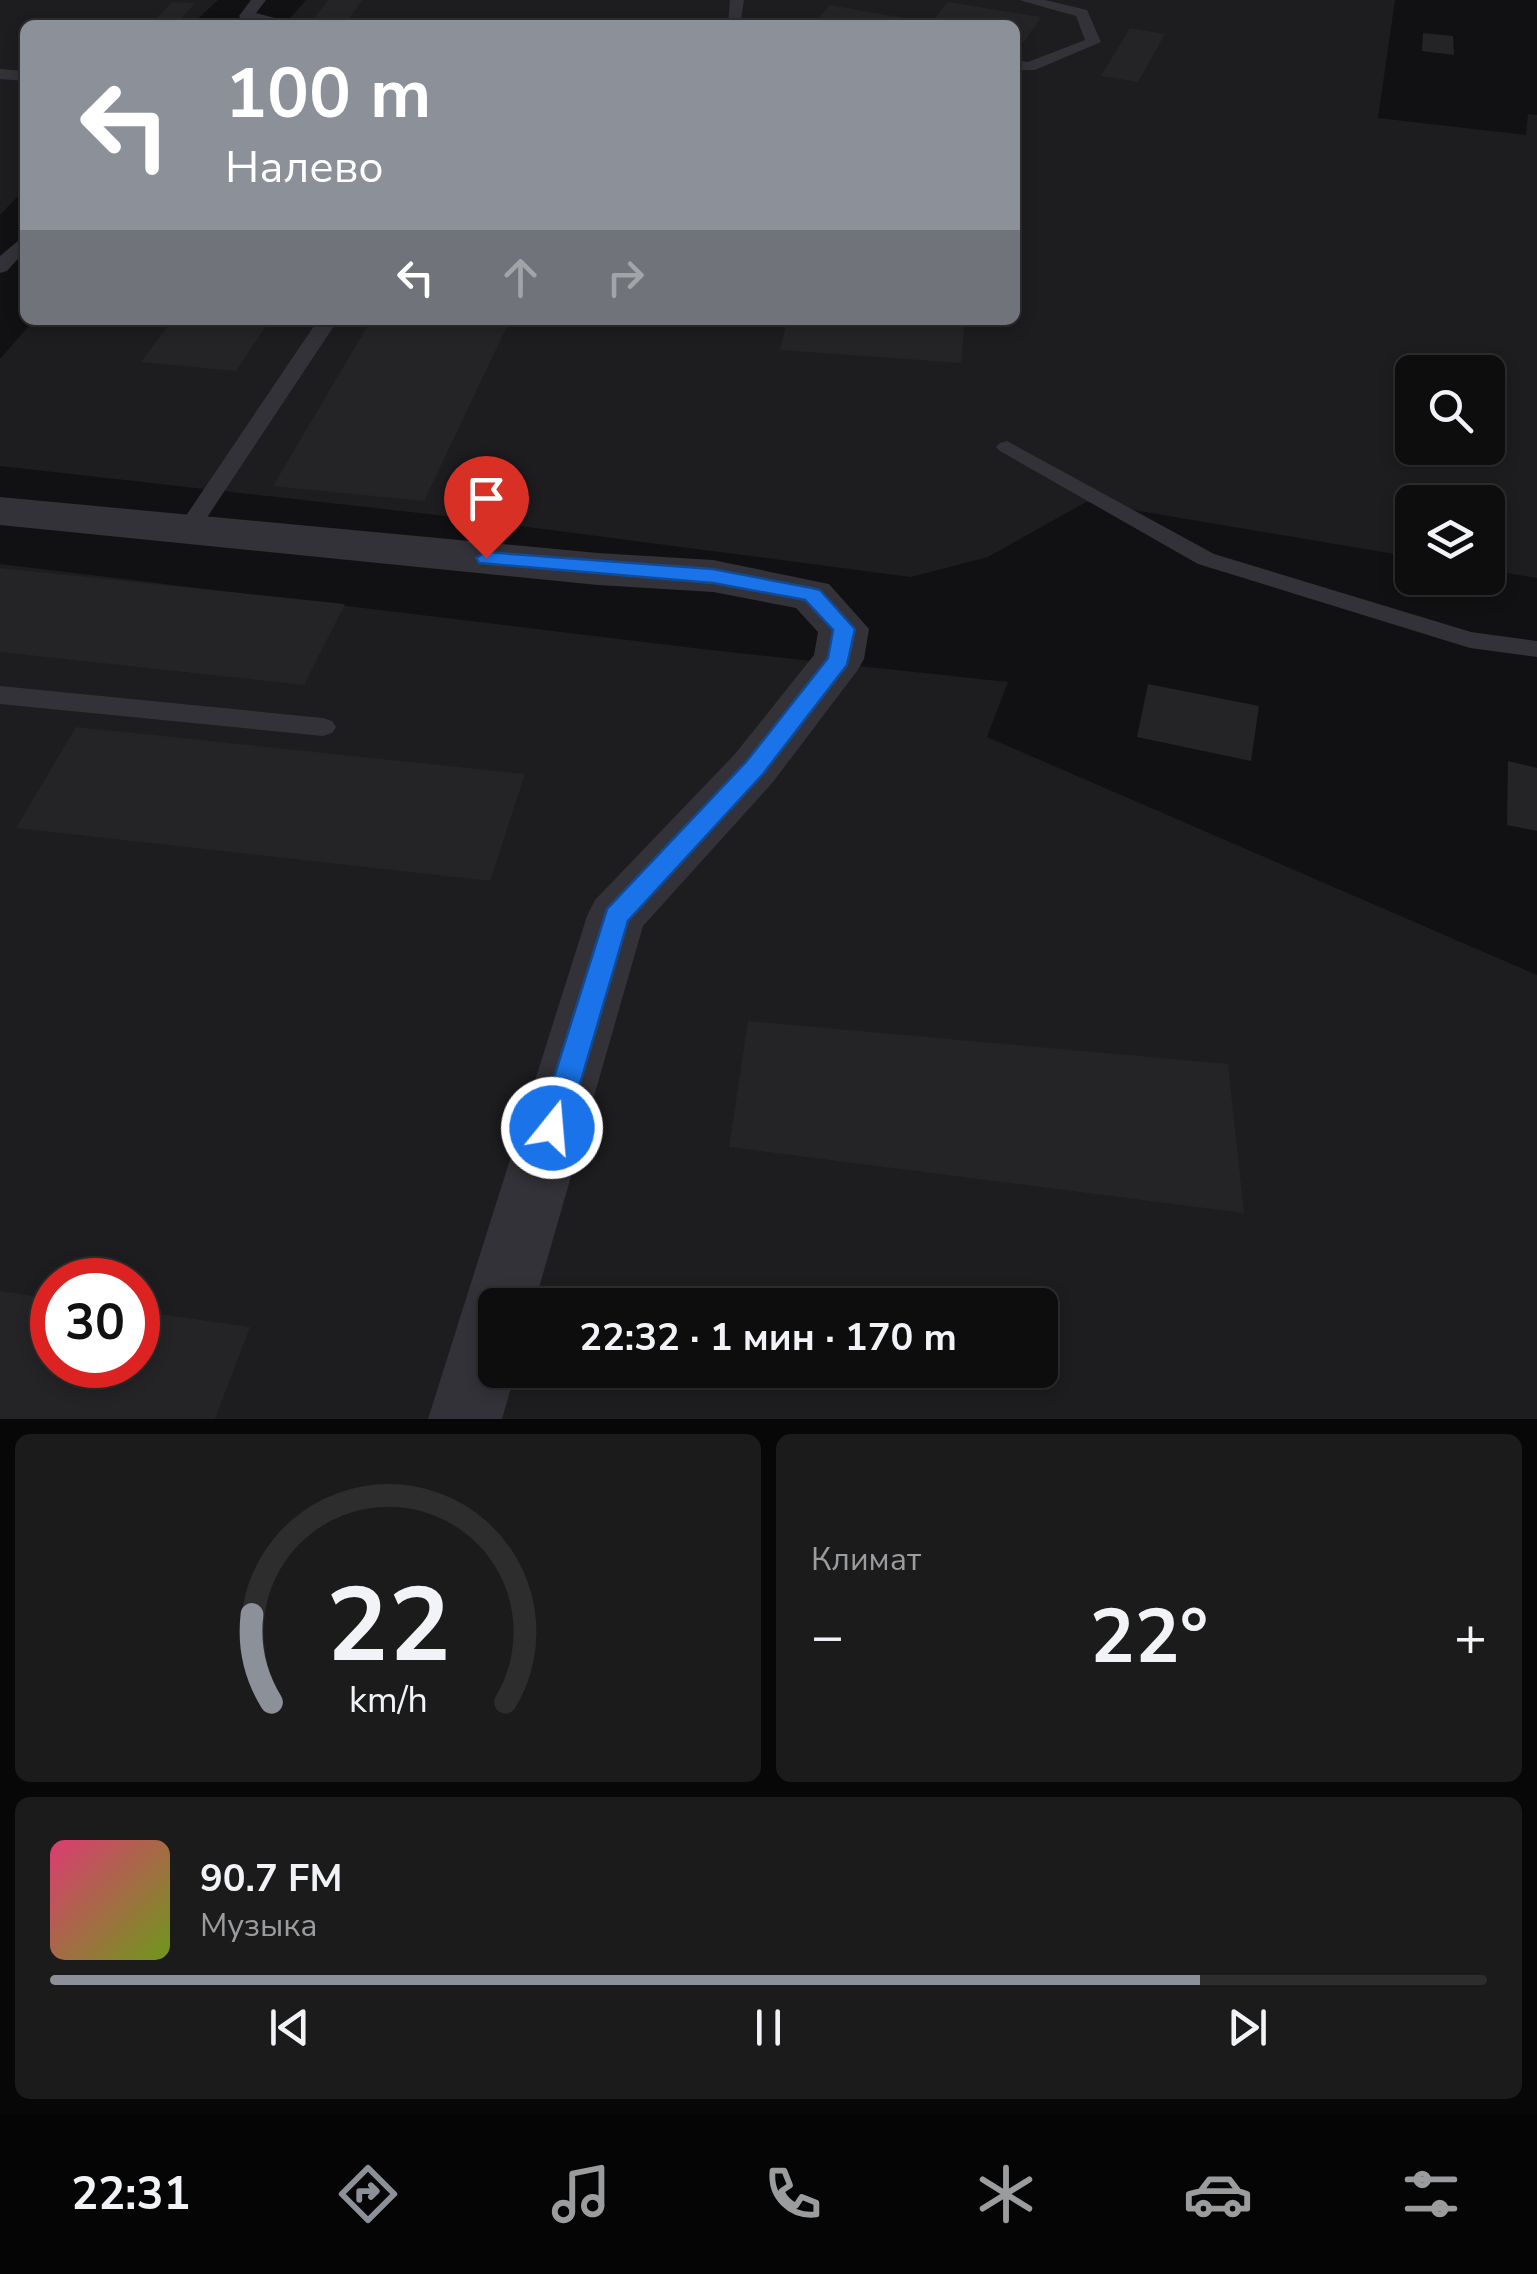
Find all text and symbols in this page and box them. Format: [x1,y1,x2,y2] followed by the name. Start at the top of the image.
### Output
[225,46,431,142] text: 100 m
[60,60,190,190] icon: left
[225,137,384,198] text: Налево
[388,250,443,305] icon: left
[493,250,548,305] icon: ahead
[598,250,653,305] icon: right
[1395,355,1505,595] map controls
[1395,355,1505,465] button: search
[444,456,529,559] pin
[459,471,514,526] icon: arrive
[1395,485,1505,595] button: layers
[500,1076,604,1180] position arrow
[30,1258,160,1388] speed limit sign: 30
[579,1312,957,1363] text: 22:32 · 1 мин · 170 m
[811,1538,921,1581] text: Климат
[326,1555,450,1697] text: 22
[1090,1586,1208,1688] text: 22°
[811,1599,844,1674] text: −
[1454,1599,1487,1674] text: +
[349,1676,427,1725] text: km/h
[200,1853,342,1904] text: 90.7 FM
[200,1904,317,1947] text: Музыка
[262,2000,317,2055] icon: previous
[741,2000,796,2055] icon: pause
[1220,2000,1275,2055] icon: next
[333,2159,403,2229] icon: directions
[546,2159,616,2229] icon: music
[758,2159,828,2229] icon: phone
[971,2159,1041,2229] icon: climate
[1183,2159,1253,2229] icon: car
[1396,2159,1466,2229] icon: filters
[71,2164,190,2225] text: 22:31

